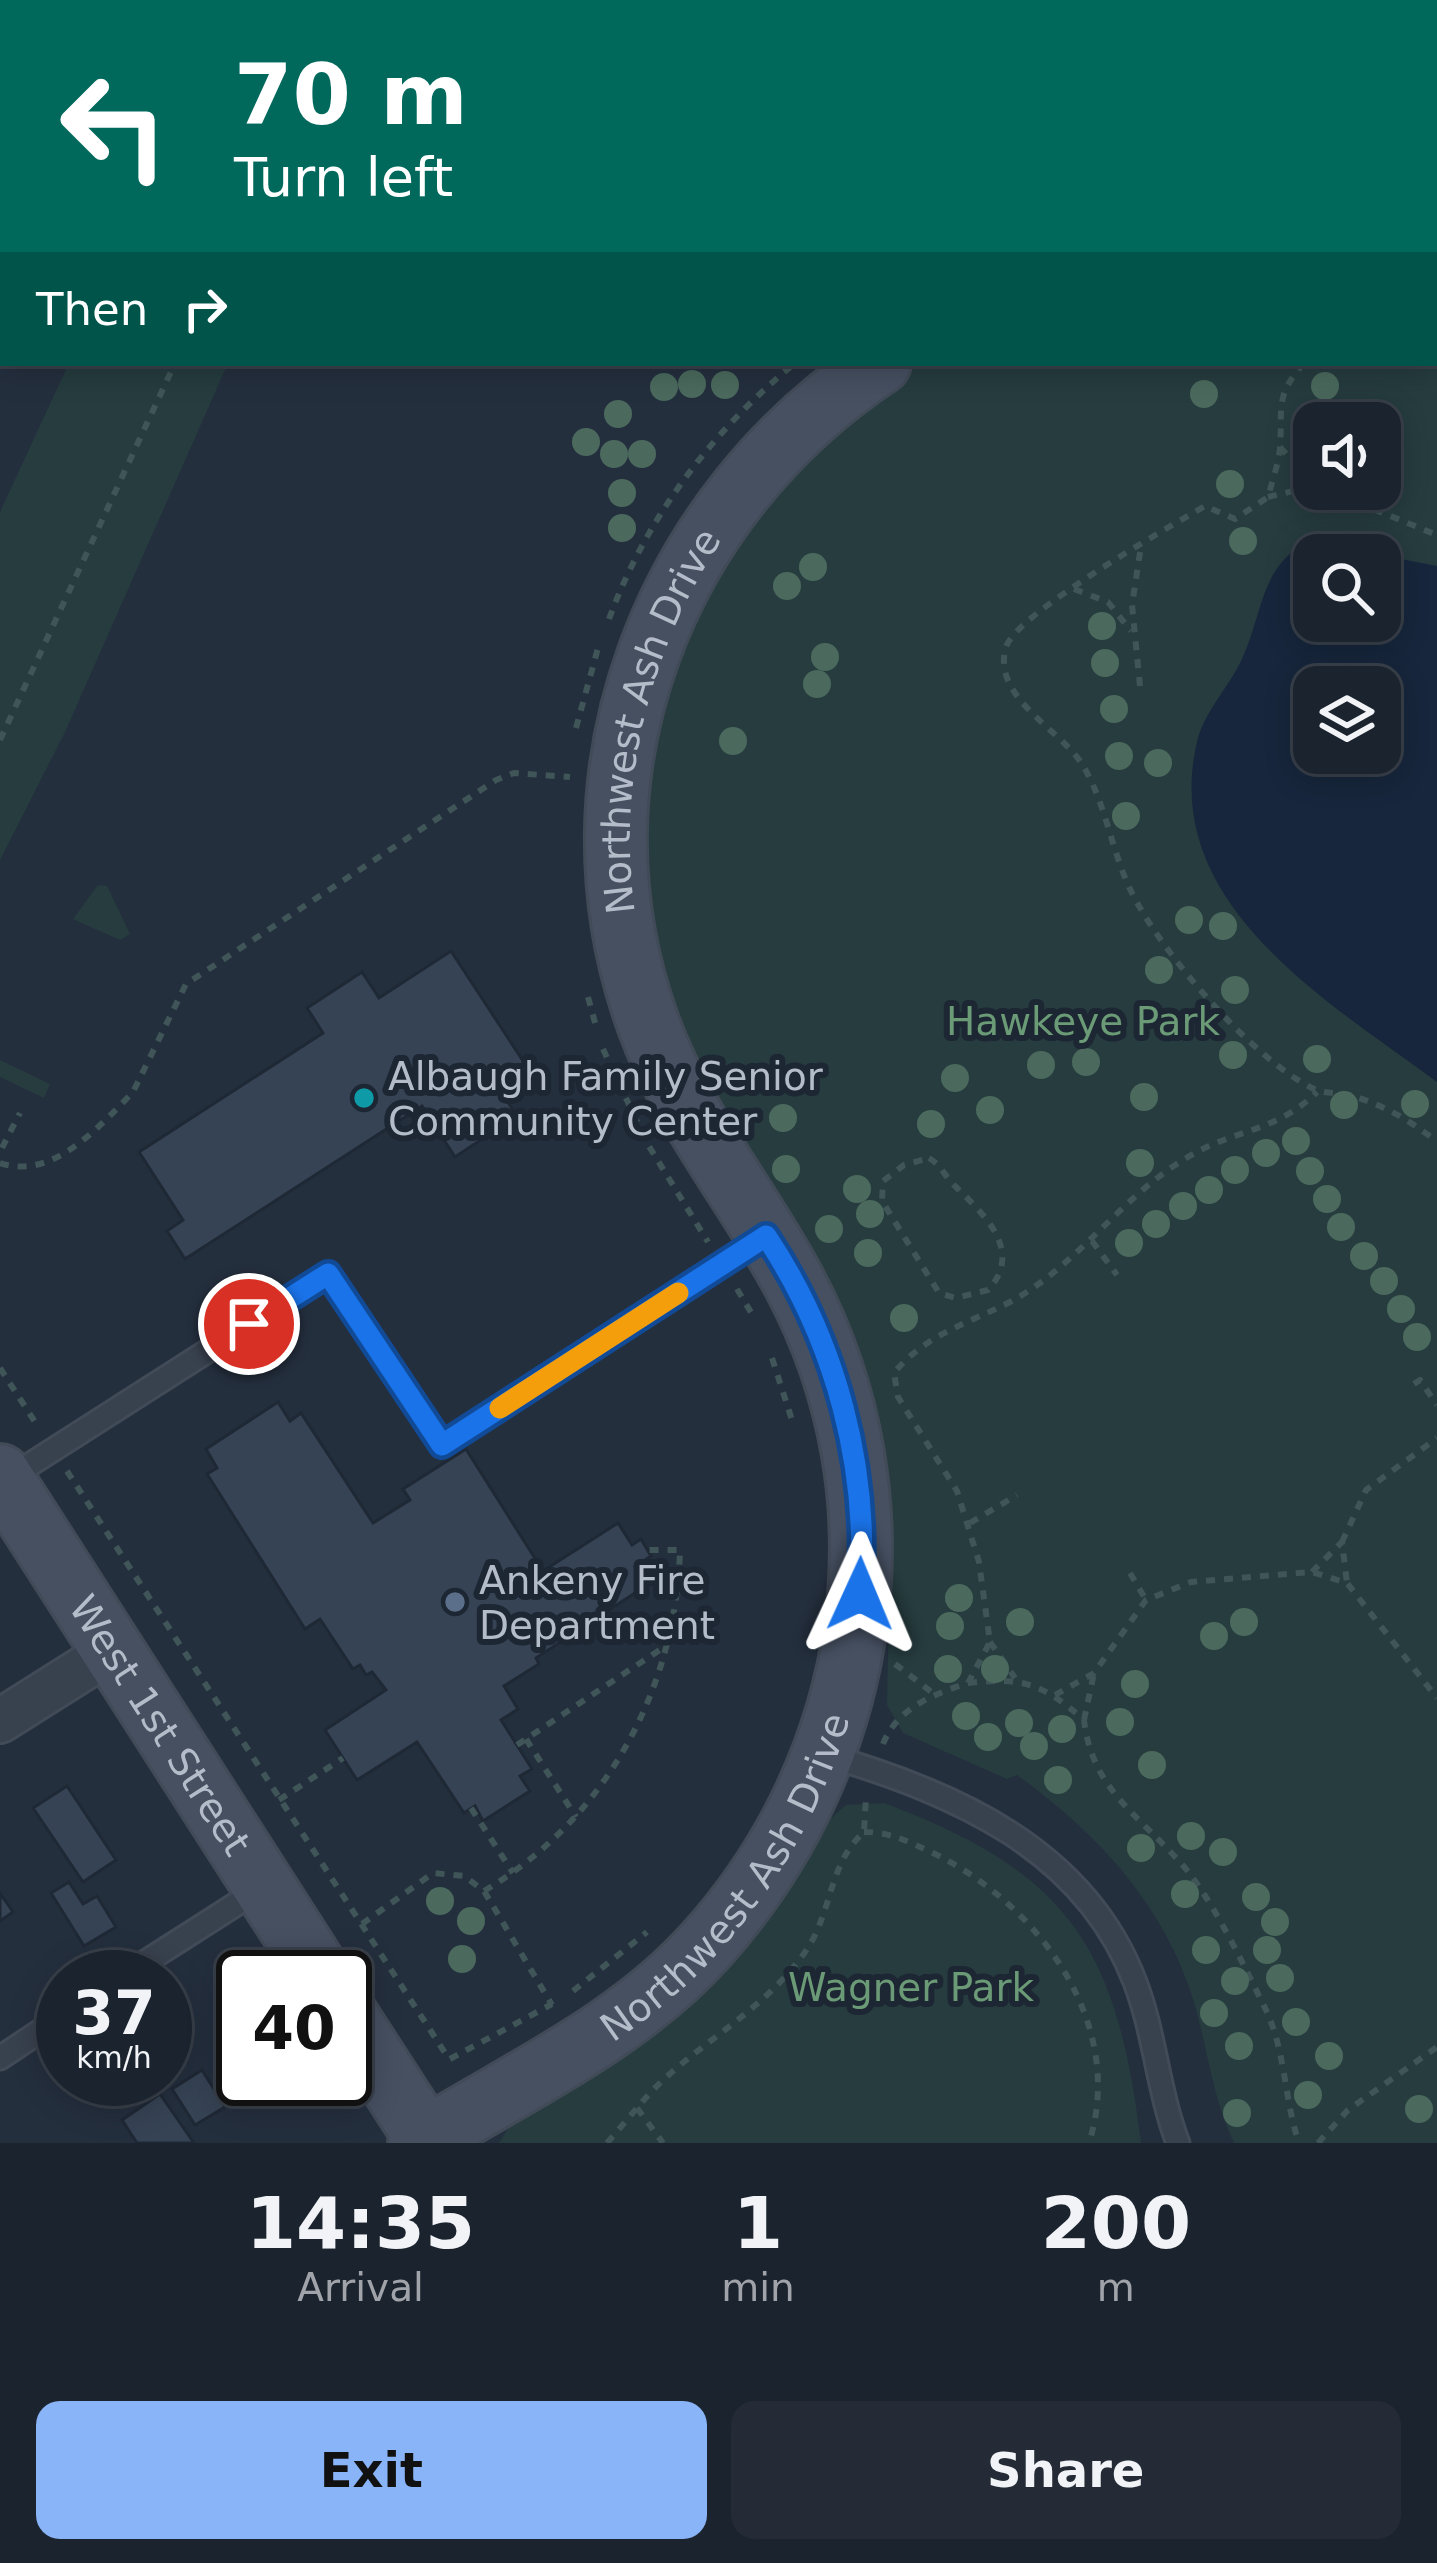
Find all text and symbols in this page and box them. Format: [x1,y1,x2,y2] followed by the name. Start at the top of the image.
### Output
[234,46,468,144] text: 70 m
[36,48,192,204] icon: left
[234,146,453,209] text: Turn left
[172,276,238,342] icon: right
[36,283,148,336] text: Then
[1293,402,1401,774] map controls
[1293,402,1401,510] button: sound
[594,520,730,916] street label: Northwest Ash Drive
[1293,534,1401,642] button: search
[1293,666,1401,774] button: layers
[946,999,1220,1044] park label: Hawkeye Park
[388,1054,824,1144] place label: Albaugh Family Senior Community Center
[351,1085,377,1111] marker: Albaugh Family Senior Community Center
[198,1273,300,1375] pin
[216,1291,282,1357] icon: arrive
[797,1531,923,1657] position arrow
[479,1558,715,1648] place label: Ankeny Fire Department
[60,1587,260,1864] street label: West 1st Street
[442,1589,468,1615] marker: Ankeny Fire Department
[592,1707,859,2050] street label: Northwest Ash Drive
[216,1950,372,2106] speed limit sign: 40
[788,1965,1034,2010] park label: Wagner Park
[72,1978,156,2048] text: 37
[76,2040,152,2075] text: km/h
[246,2181,475,2265] text: 14:35
[733,2181,783,2265] text: 1
[1041,2181,1191,2265] text: 200
[297,2265,424,2310] text: Arrival
[721,2265,795,2310] text: min
[1097,2265,1135,2310] text: m
[36,2401,707,2539] button: Exit
[731,2401,1401,2539] button: Share

